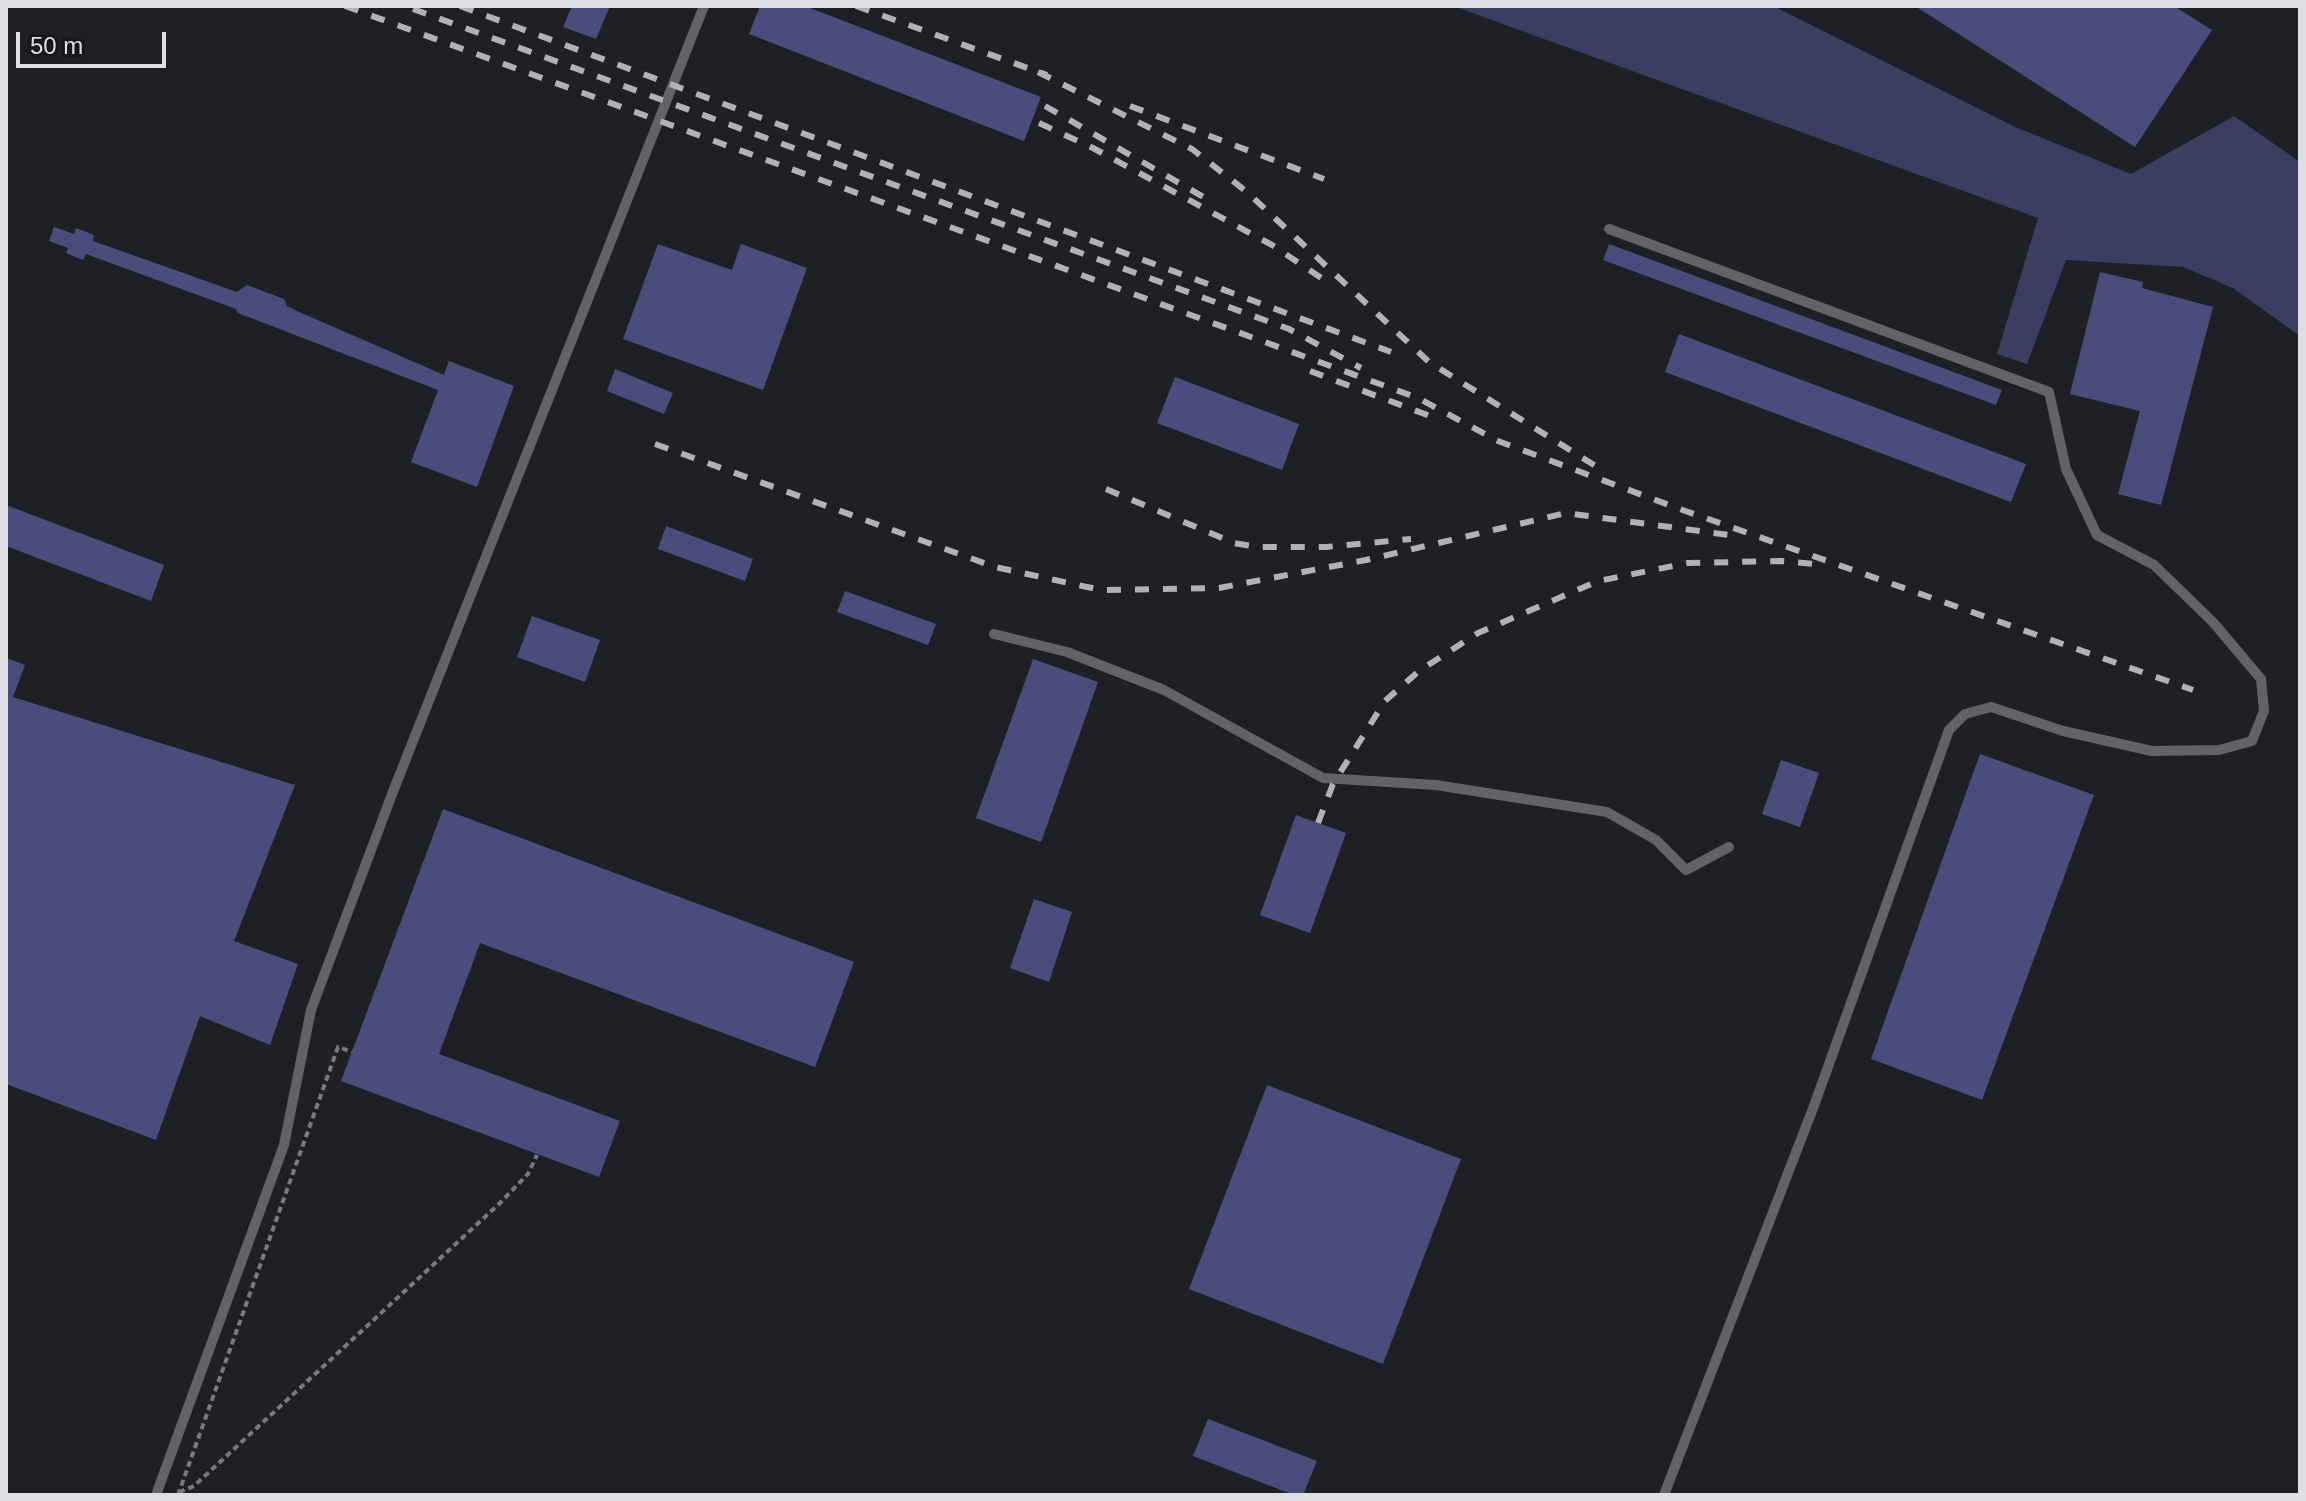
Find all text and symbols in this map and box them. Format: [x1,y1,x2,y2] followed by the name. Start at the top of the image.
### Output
[20,16,170,66] scale bar
[30,32,83,59] text: 50 m

